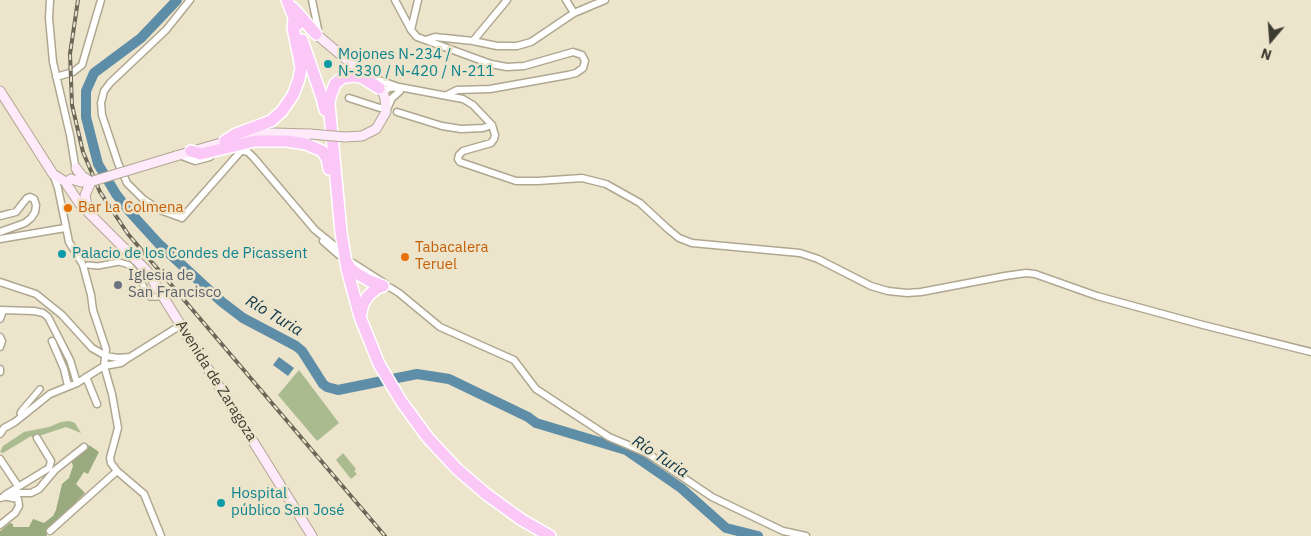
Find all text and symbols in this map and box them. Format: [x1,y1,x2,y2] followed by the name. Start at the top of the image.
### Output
[1246,15,1296,65] north arrow
[1259,44,1274,64] text: N
[338,46,494,81] place label: Mojones N-234 / N-330 / N-420 / N-211
[322,58,334,70] marker: Mojones N-234 / N-330 / N-420 / N-211
[78,199,184,217] place label: Bar La Colmena
[62,202,74,214] marker: Bar La Colmena
[415,239,489,274] place label: Tabacalera Teruel
[72,245,307,263] place label: Palacio de los Condes de Picassent
[56,248,68,260] marker: Palacio de los Condes de Picassent
[399,251,411,263] marker: Tabacalera Teruel
[128,267,221,302] place label: Iglesia de San Francisco
[112,279,124,291] marker: Iglesia de San Francisco
[242,291,306,341] water label: Río Turia
[172,317,260,445] street label: Avenida de Zaragoza
[628,432,692,482] water label: Río Turia
[231,485,345,520] place label: Hospital público San José
[215,497,227,509] marker: Hospital público San José

